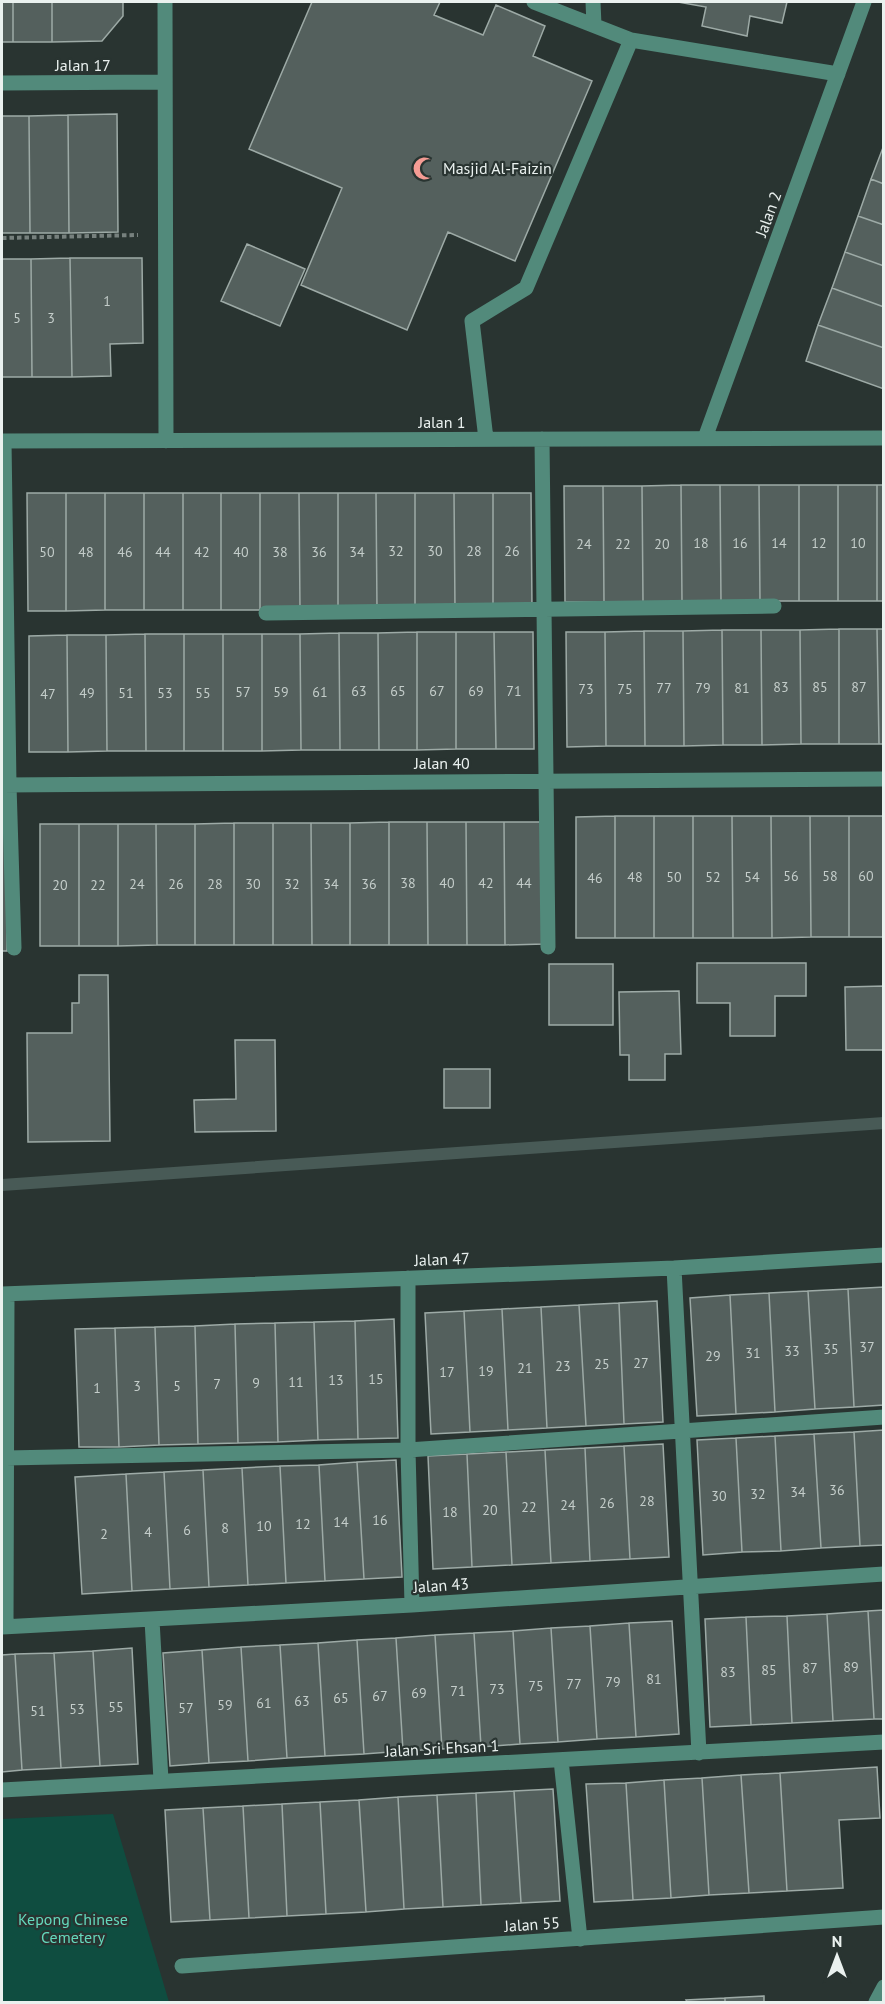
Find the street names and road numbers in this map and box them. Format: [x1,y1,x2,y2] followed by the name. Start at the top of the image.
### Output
[54,55,111,75] street label: Jalan 17
[750,189,785,240] street label: Jalan 2
[418,412,465,432] street label: Jalan 1
[413,753,470,773] street label: Jalan 40
[413,1248,470,1270] street label: Jalan 47
[412,1573,469,1597] street label: Jalan 43
[383,1735,500,1761] street label: Jalan Sri Ehsan 1
[503,1912,560,1936] street label: Jalan 55

